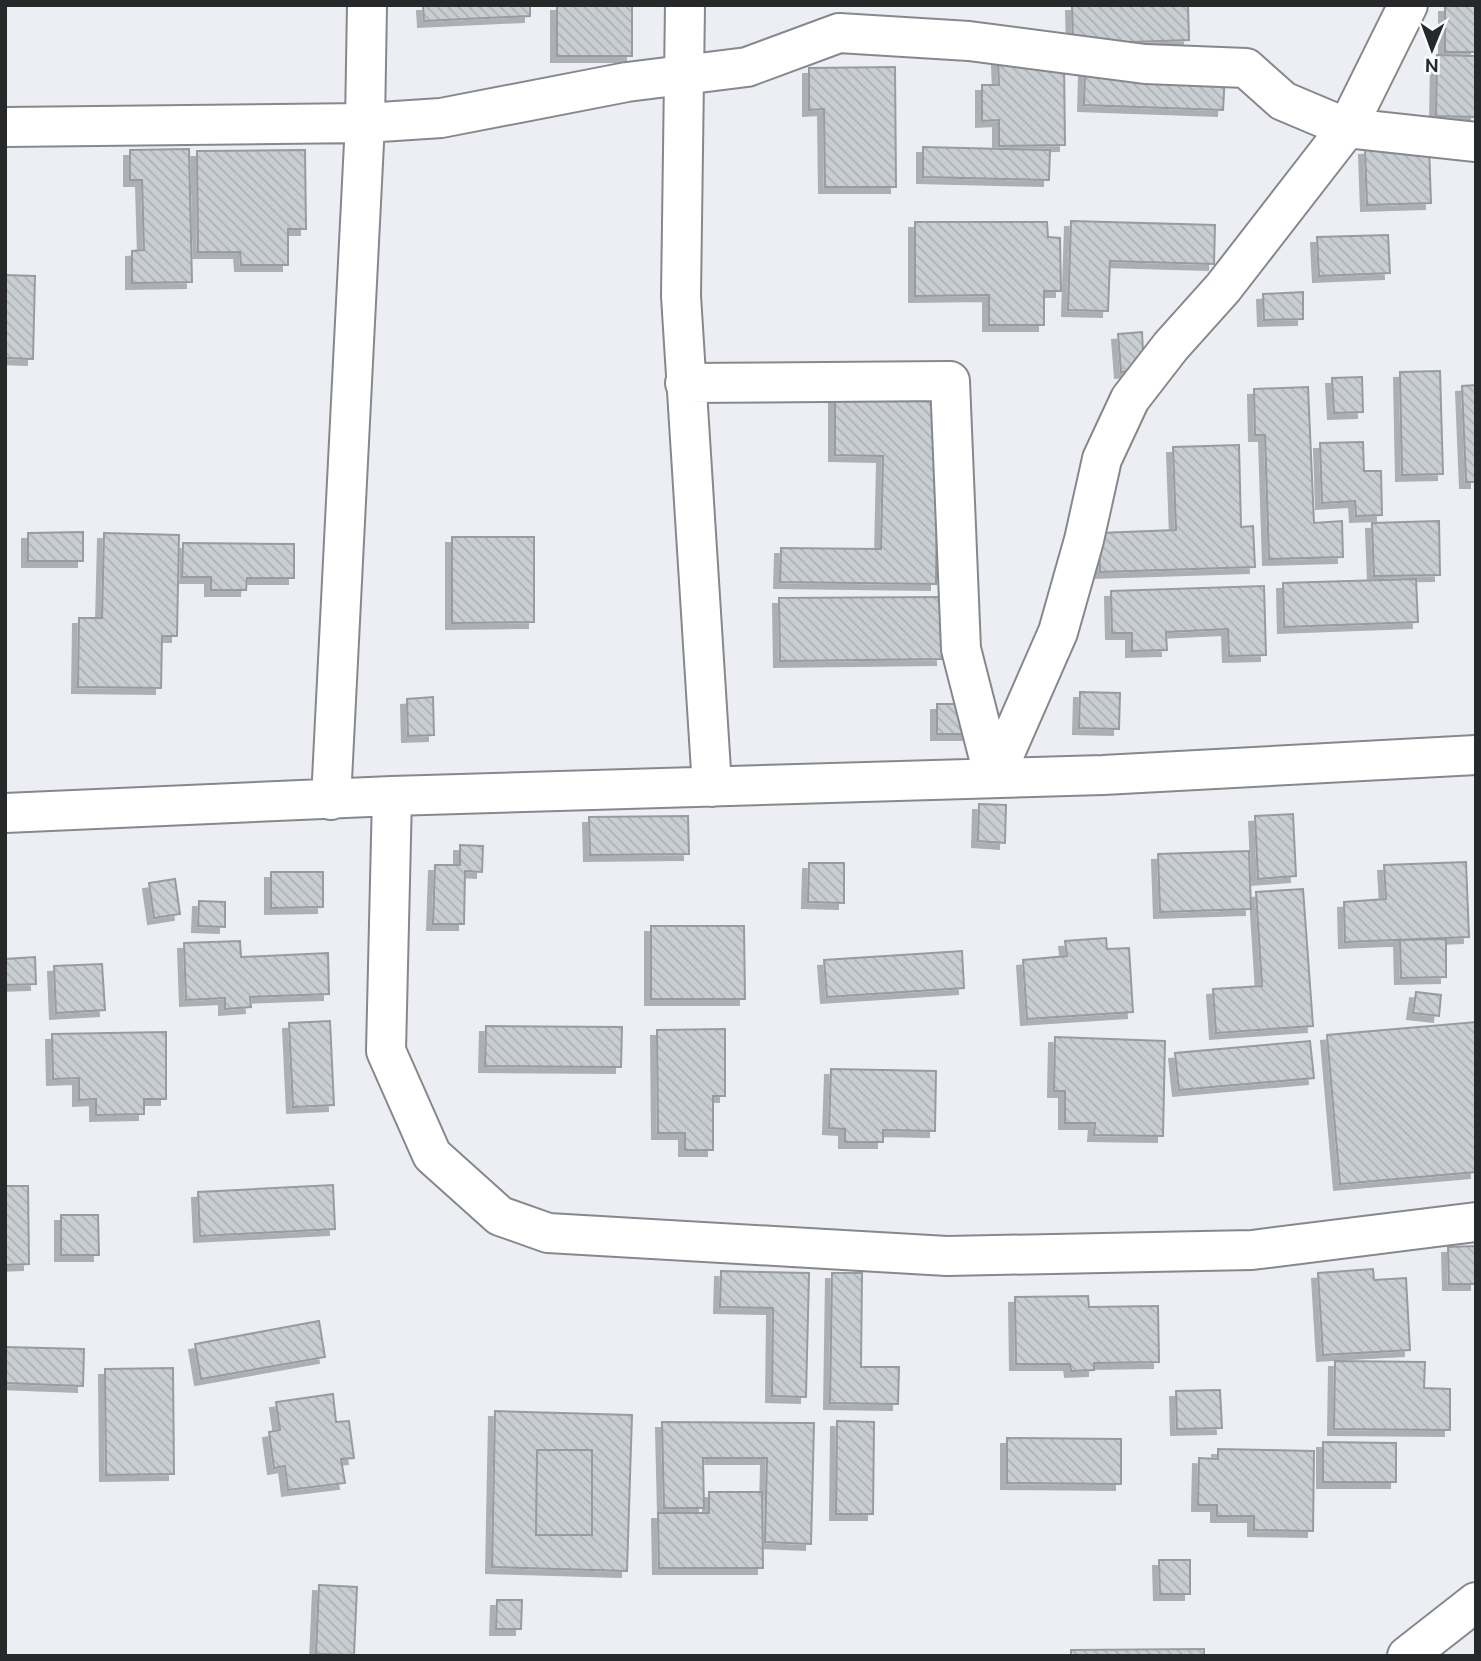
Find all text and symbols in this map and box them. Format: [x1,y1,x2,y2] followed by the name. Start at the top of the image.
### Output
[1397,14,1467,84] north arrow
[1424,55,1439,77] text: N

